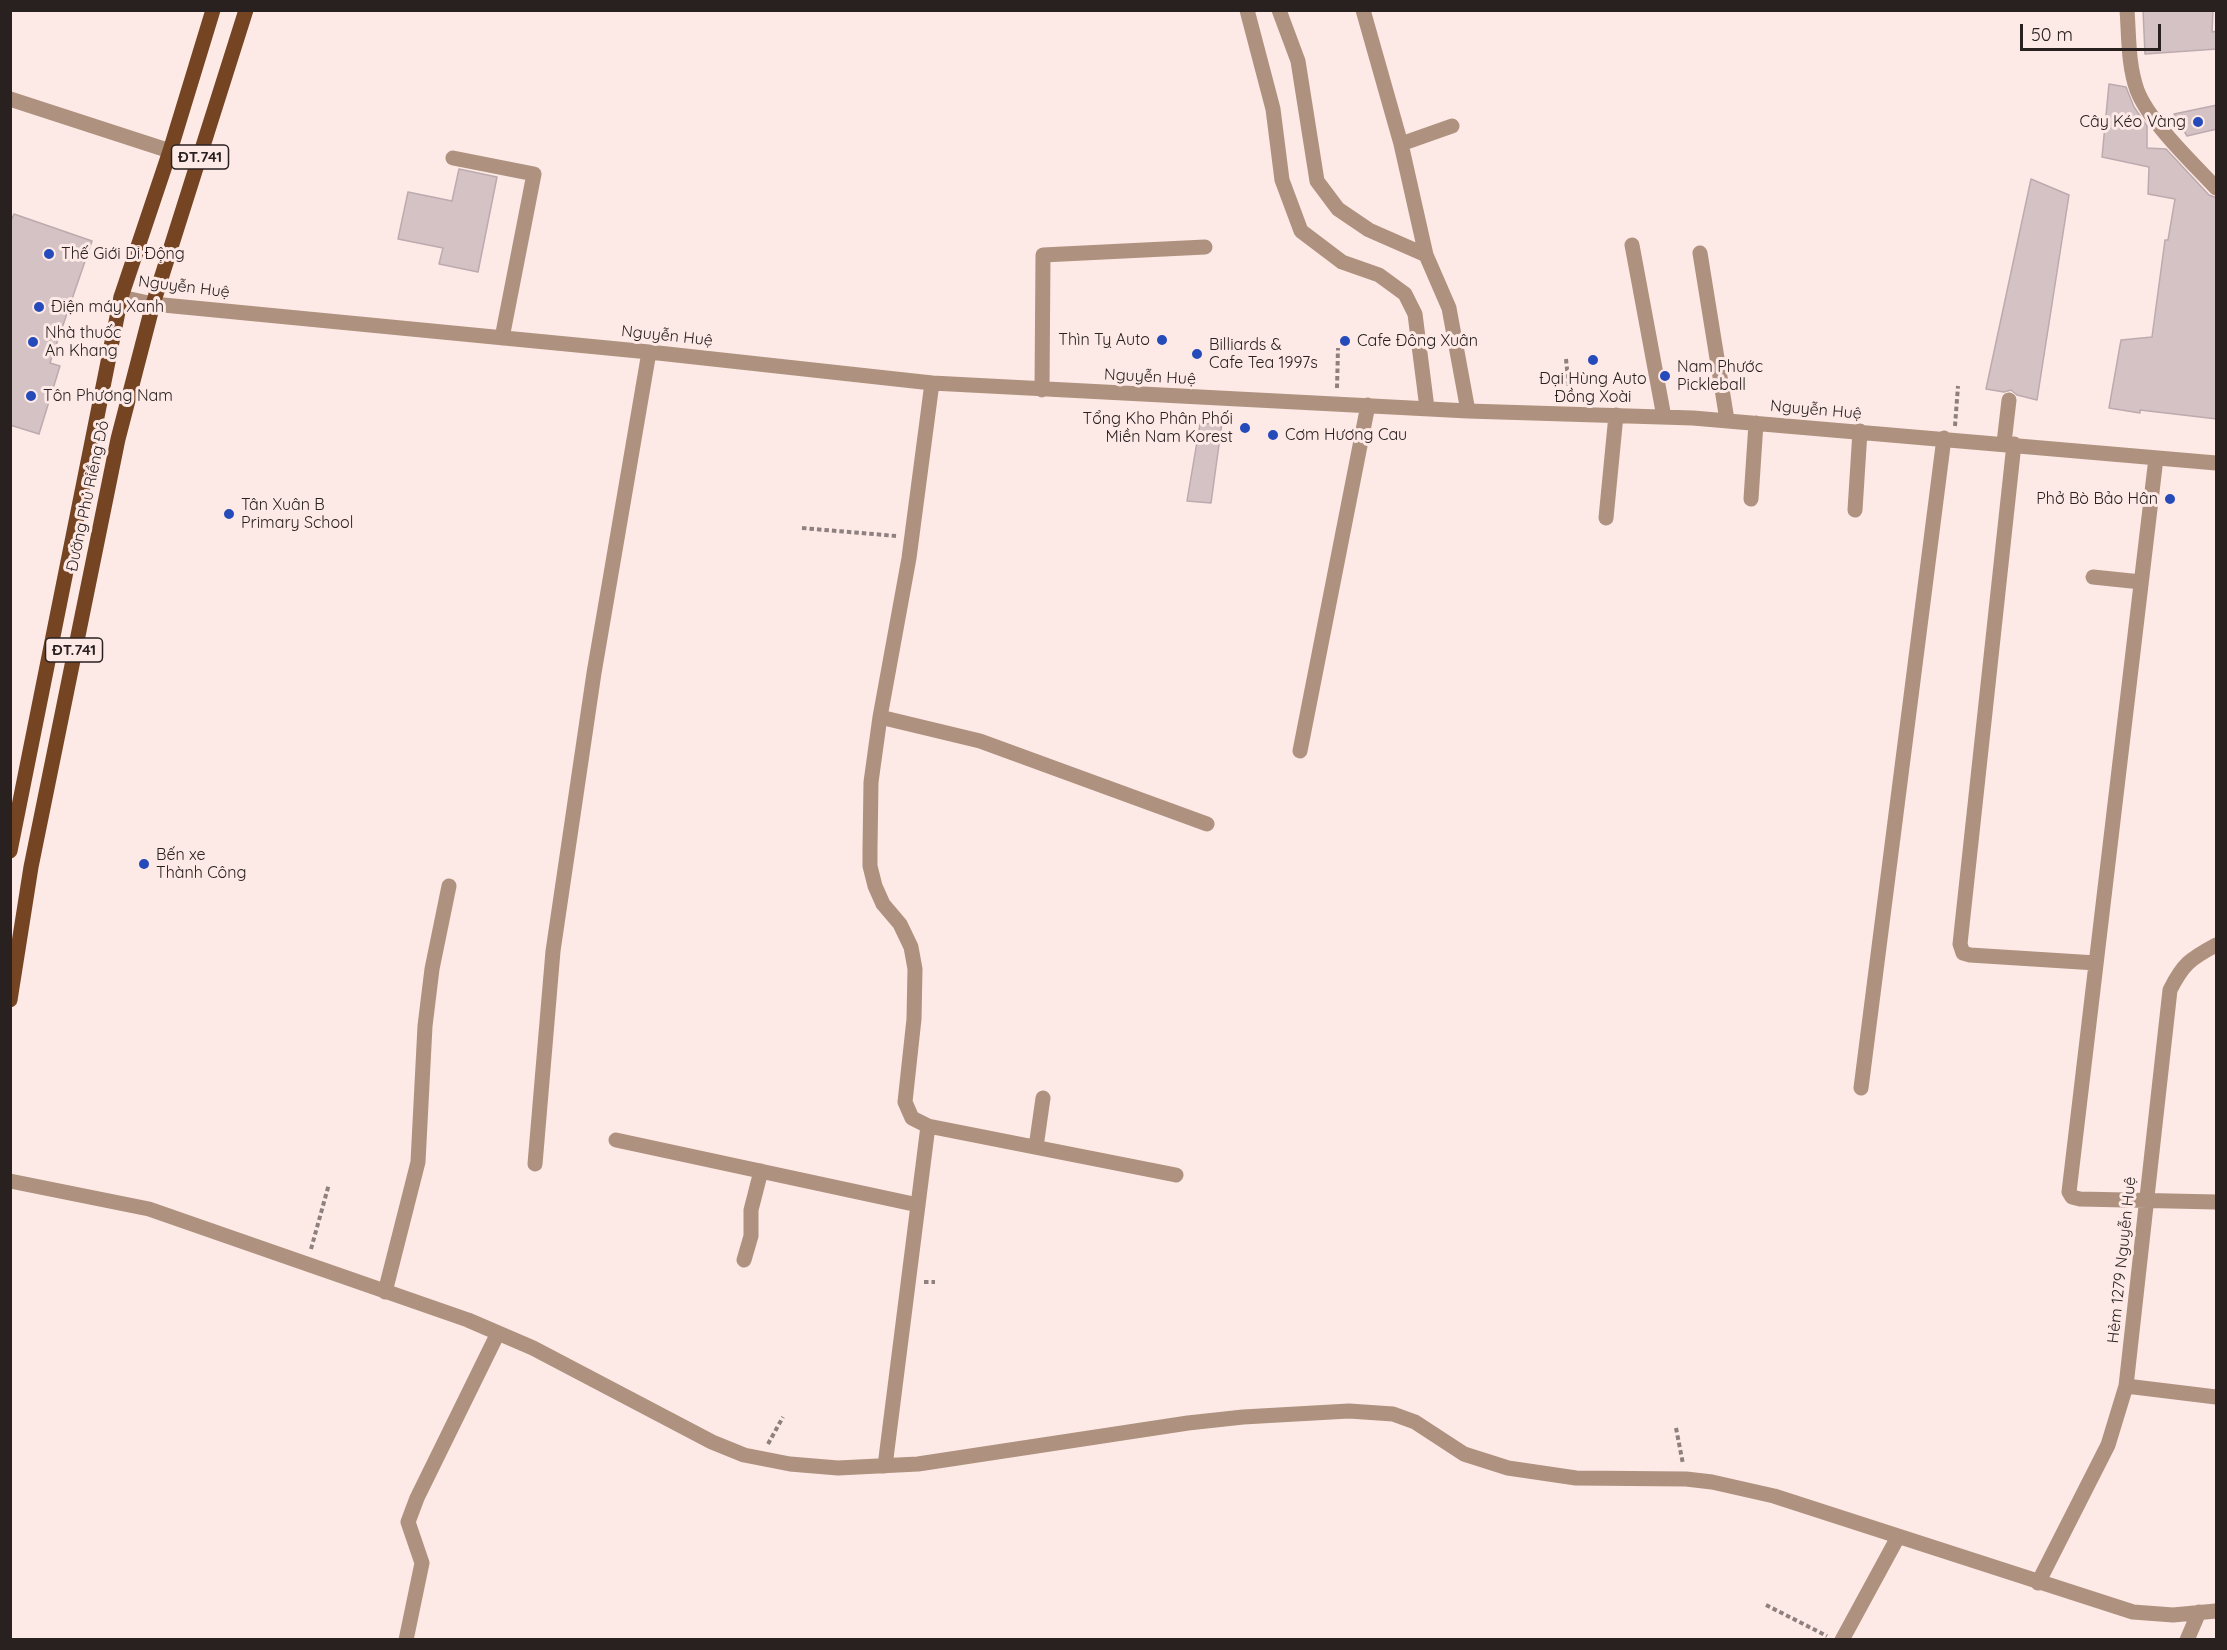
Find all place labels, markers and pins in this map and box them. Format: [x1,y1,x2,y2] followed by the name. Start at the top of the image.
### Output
[2080,112,2186,132] place label: Cây Kéo Vàng
[2191,115,2205,129] marker: Cây Kéo Vàng
[61,244,185,264] place label: Thế Giới Di Động
[42,247,56,261] marker: Thế Giới Di Động
[51,297,164,317] place label: Điện máy Xanh
[32,300,46,314] marker: Điện máy Xanh
[45,323,121,361] place label: Nhà thuốc An Khang
[1058,330,1150,350] place label: Thìn Tỵ Auto
[1357,331,1478,351] place label: Cafe Đông Xuân
[1155,333,1169,347] marker: Thìn Tỵ Auto
[1338,334,1352,348] marker: Cafe Đông Xuân
[26,335,40,349] marker: Nhà thuốc An Khang
[1209,335,1318,373] place label: Billiards & Cafe Tea 1997s
[1190,347,1204,361] marker: Billiards & Cafe Tea 1997s
[1586,353,1600,367] marker: Đại Hùng Auto Đồng Xoài
[1677,357,1763,395] place label: Nam Phước Pickleball
[1539,369,1647,407] place label: Đại Hùng Auto Đồng Xoài
[1658,369,1672,383] marker: Nam Phước Pickleball
[43,386,173,406] place label: Tôn Phương Nam
[24,389,38,403] marker: Tôn Phương Nam
[1083,409,1233,447] place label: Tổng Kho Phân Phối Miền Nam Korest
[1238,421,1252,435] marker: Tổng Kho Phân Phối Miền Nam Korest
[1285,425,1407,445] place label: Cơm Hương Cau
[1266,428,1280,442] marker: Cơm Hương Cau
[2036,489,2158,509] place label: Phở Bò Bảo Hân
[2163,492,2177,506] marker: Phở Bò Bảo Hân
[241,495,353,533] place label: Tân Xuân B Primary School
[222,507,236,521] marker: Tân Xuân B Primary School
[156,845,246,883] place label: Bến xe Thành Công
[137,857,151,871] marker: Bến xe Thành Công

